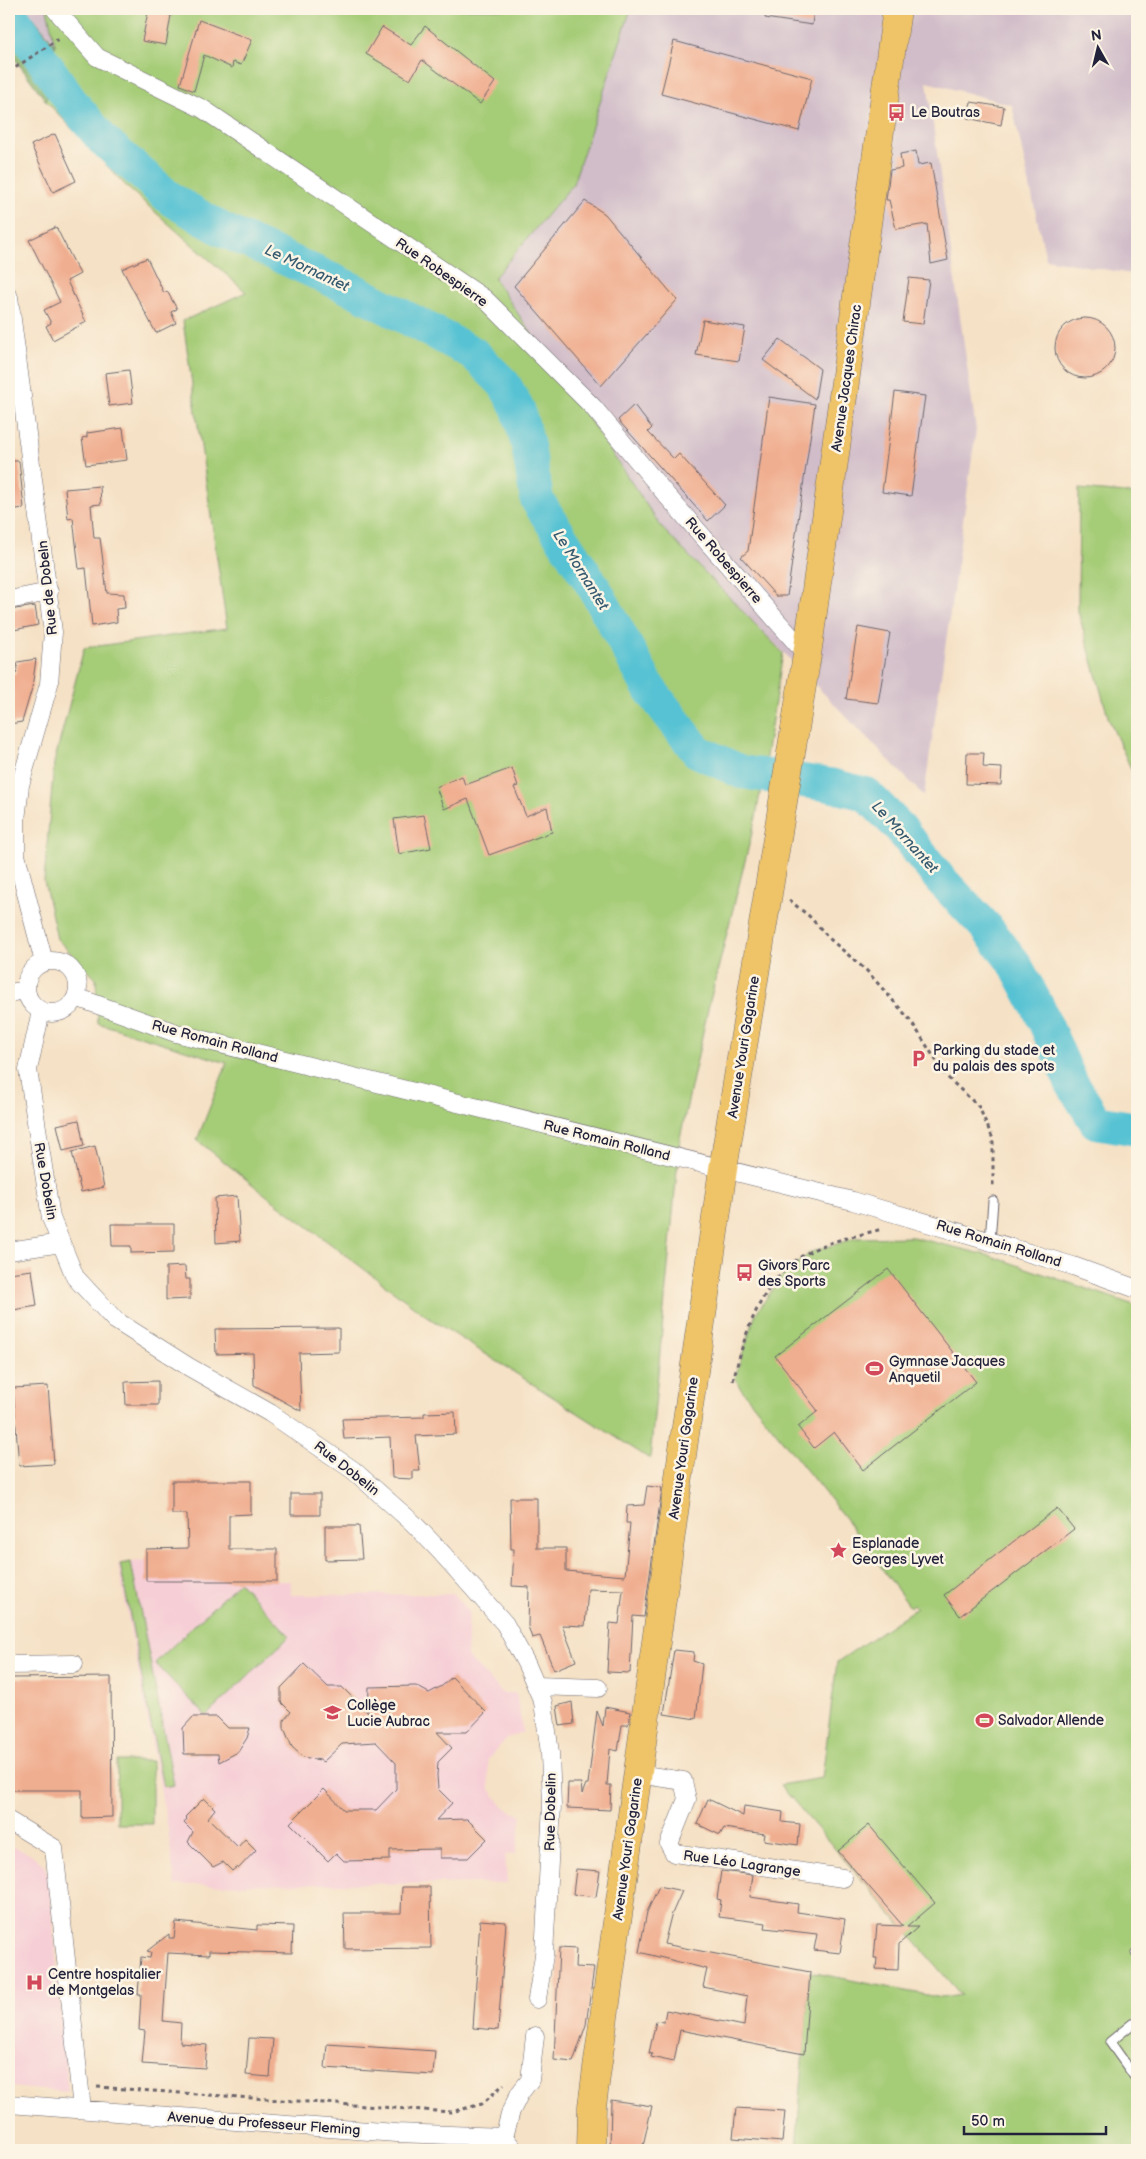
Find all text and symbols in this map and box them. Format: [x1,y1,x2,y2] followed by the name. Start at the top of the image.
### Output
[1074,22,1124,72] north arrow
[1090,26,1103,45] text: N
[887,102,907,122] bus stop icon: Le Boutras
[911,104,980,121] place label: Le Boutras
[392,234,491,311] street label: Rue Robespierre
[262,241,352,296] water label: Le Mornantet
[828,303,865,453] street label: Avenue Jacques Chirac
[682,514,766,607] street label: Rue Robespierre
[548,527,613,614] water label: Le Mornantet
[34,540,61,636] street label: Rue de Dobeln
[867,797,942,878] water label: Le Mornantet
[724,975,763,1119] street label: Avenue Youri Gagarine
[150,1016,280,1067] street label: Rue Romain Rolland
[933,1042,1056,1075] place label: Parking du stade et du palais des spots
[909,1048,929,1068] parking icon: Parking du stade et du palais des spots
[542,1117,672,1164] street label: Rue Romain Rolland
[30,1141,61,1221] street label: Rue Dobelin
[934,1216,1064,1271] street label: Rue Romain Rolland
[758,1257,830,1290] place label: Givors Parc des Sports
[734,1263,754,1283] bus stop icon: Givors Parc des Sports
[889,1353,1005,1386] place label: Gymnase Jacques Anquetil
[865,1359,885,1379] sports icon: Gymnase Jacques Anquetil
[665,1376,702,1520] street label: Avenue Youri Gagarine
[311,1438,383,1499] street label: Rue Dobelin
[852,1535,944,1568] place label: Esplanade Georges Lyvet
[828,1541,848,1561] place icon: Esplanade Georges Lyvet
[347,1697,430,1730] place label: Collège Lucie Aubrac
[323,1703,343,1723] school or university icon: Collège Lucie Aubrac
[974,1710,994,1730] sports icon: Salvador Allende
[998,1712,1104,1729] place label: Salvador Allende
[541,1773,560,1851] street label: Rue Dobelin
[609,1777,646,1921] street label: Avenue Youri Gagarine
[682,1847,802,1880] street label: Rue Léo Lagrange
[48,1966,162,1999] place label: Centre hospitalier de Montgelas
[24,1972,44,1992] hospital icon: Centre hospitalier de Montgelas
[964,2104,1106,2136] scale bar
[167,2108,361,2139] street label: Avenue du Professeur Fleming
[971,2112,1005,2131] text: 50 m

